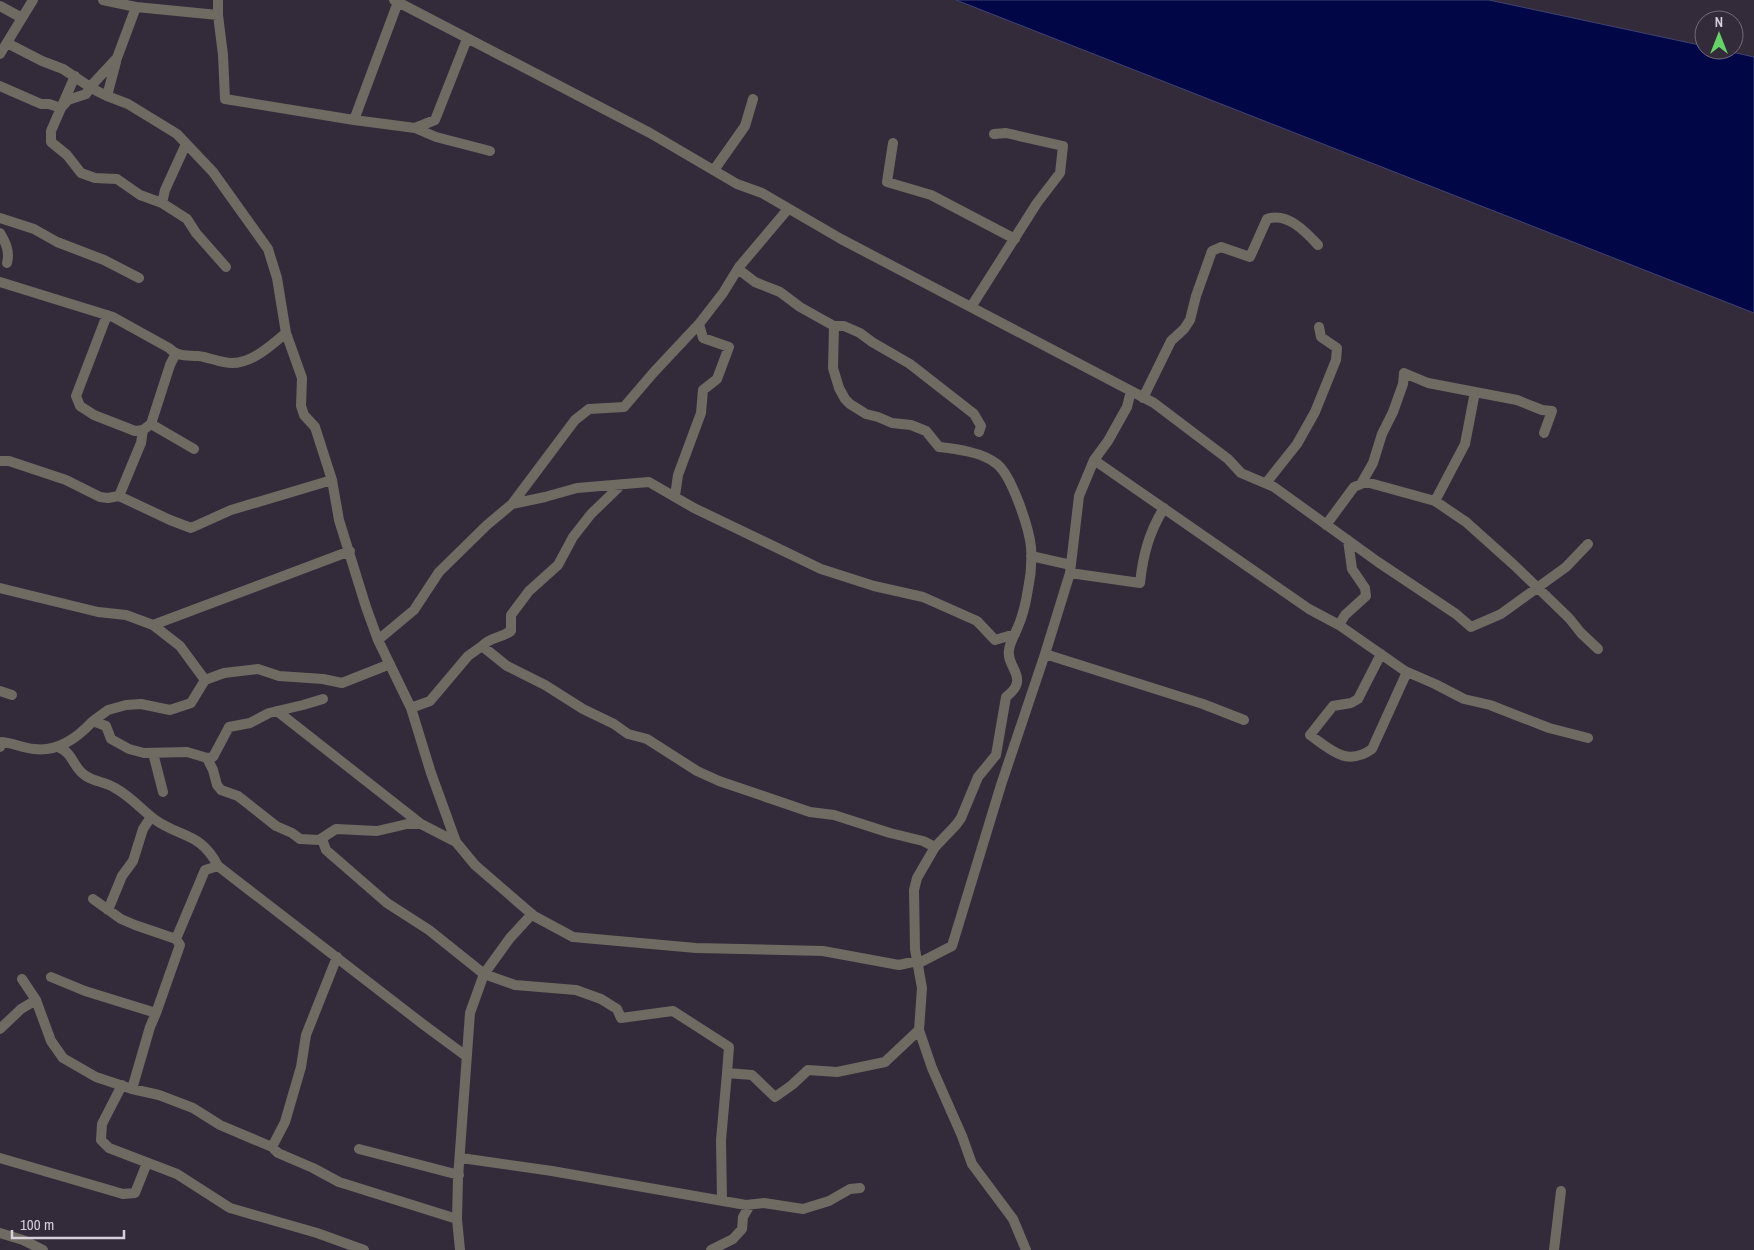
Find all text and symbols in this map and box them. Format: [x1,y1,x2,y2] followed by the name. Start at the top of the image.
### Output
[1694,10,1744,60] north arrow
[1715,13,1723,31] text: N
[12,1208,125,1240] scale bar
[20,1214,54,1235] text: 100 m

